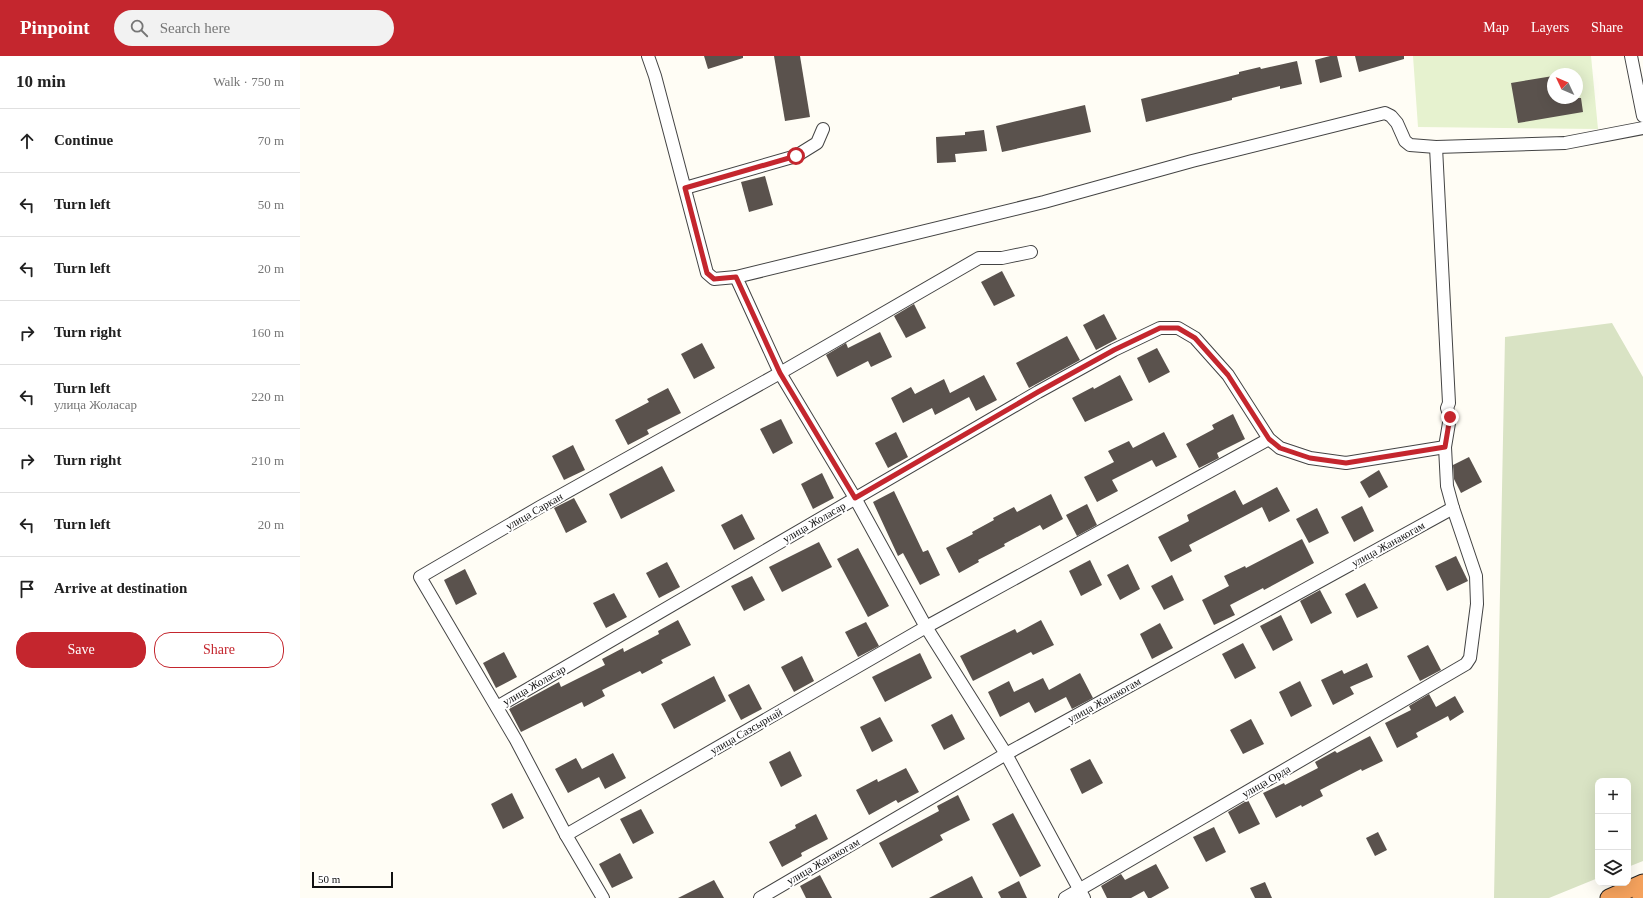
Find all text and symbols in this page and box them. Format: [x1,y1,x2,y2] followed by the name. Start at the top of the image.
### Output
[114,10,394,46] search box
[20,17,90,38] text: Pinpoint
[128,17,150,39] icon: search
[160,20,230,36] text: Search here
[1483,20,1509,35] text: Map
[1531,20,1569,35] text: Layers
[1591,20,1623,35] text: Share
[1547,68,1583,104] north arrow
[16,72,66,91] text: 10 min
[213,74,284,89] text: Walk · 750 m
[16,130,38,152] icon: ahead
[54,132,113,148] text: Continue
[258,133,284,148] text: 70 m
[787,147,805,165] route start
[16,194,38,216] icon: left
[54,196,111,212] text: Turn left
[258,197,284,212] text: 50 m
[16,258,38,280] icon: left
[54,260,111,276] text: Turn left
[258,261,284,276] text: 20 m
[16,322,38,344] icon: right
[54,324,121,340] text: Turn right
[251,325,284,340] text: 160 m
[54,380,111,396] text: Turn left
[16,386,38,408] icon: left
[251,389,284,404] text: 220 m
[54,397,137,412] text: улица Жоласар
[1441,408,1459,426] route end
[16,450,38,472] icon: right
[54,452,121,468] text: Turn right
[251,453,284,468] text: 210 m
[503,490,565,532] street label: улица Саркан
[781,499,848,545] street label: улица Жоласар
[16,514,38,536] icon: left
[54,516,111,532] text: Turn left
[258,517,284,532] text: 20 m
[1349,519,1427,569] street label: улица Жанакогам
[16,578,38,600] icon: arrive
[54,580,187,596] text: Arrive at destination
[16,632,146,668] button: Save
[154,632,284,668] button: Share
[501,662,568,708] street label: улица Жоласар
[1065,675,1143,725] street label: улица Жанакогам
[708,706,784,756] street label: улица Сазсырнай
[1240,762,1292,800] street label: улица Орда
[1595,778,1631,886] map controls
[1595,778,1631,814] button: +
[1595,814,1631,850] button: −
[785,835,861,887] street label: улица Жанакогам
[1595,850,1631,886] button: layers
[312,870,393,889] scale bar
[318,873,340,885] text: 50 m

